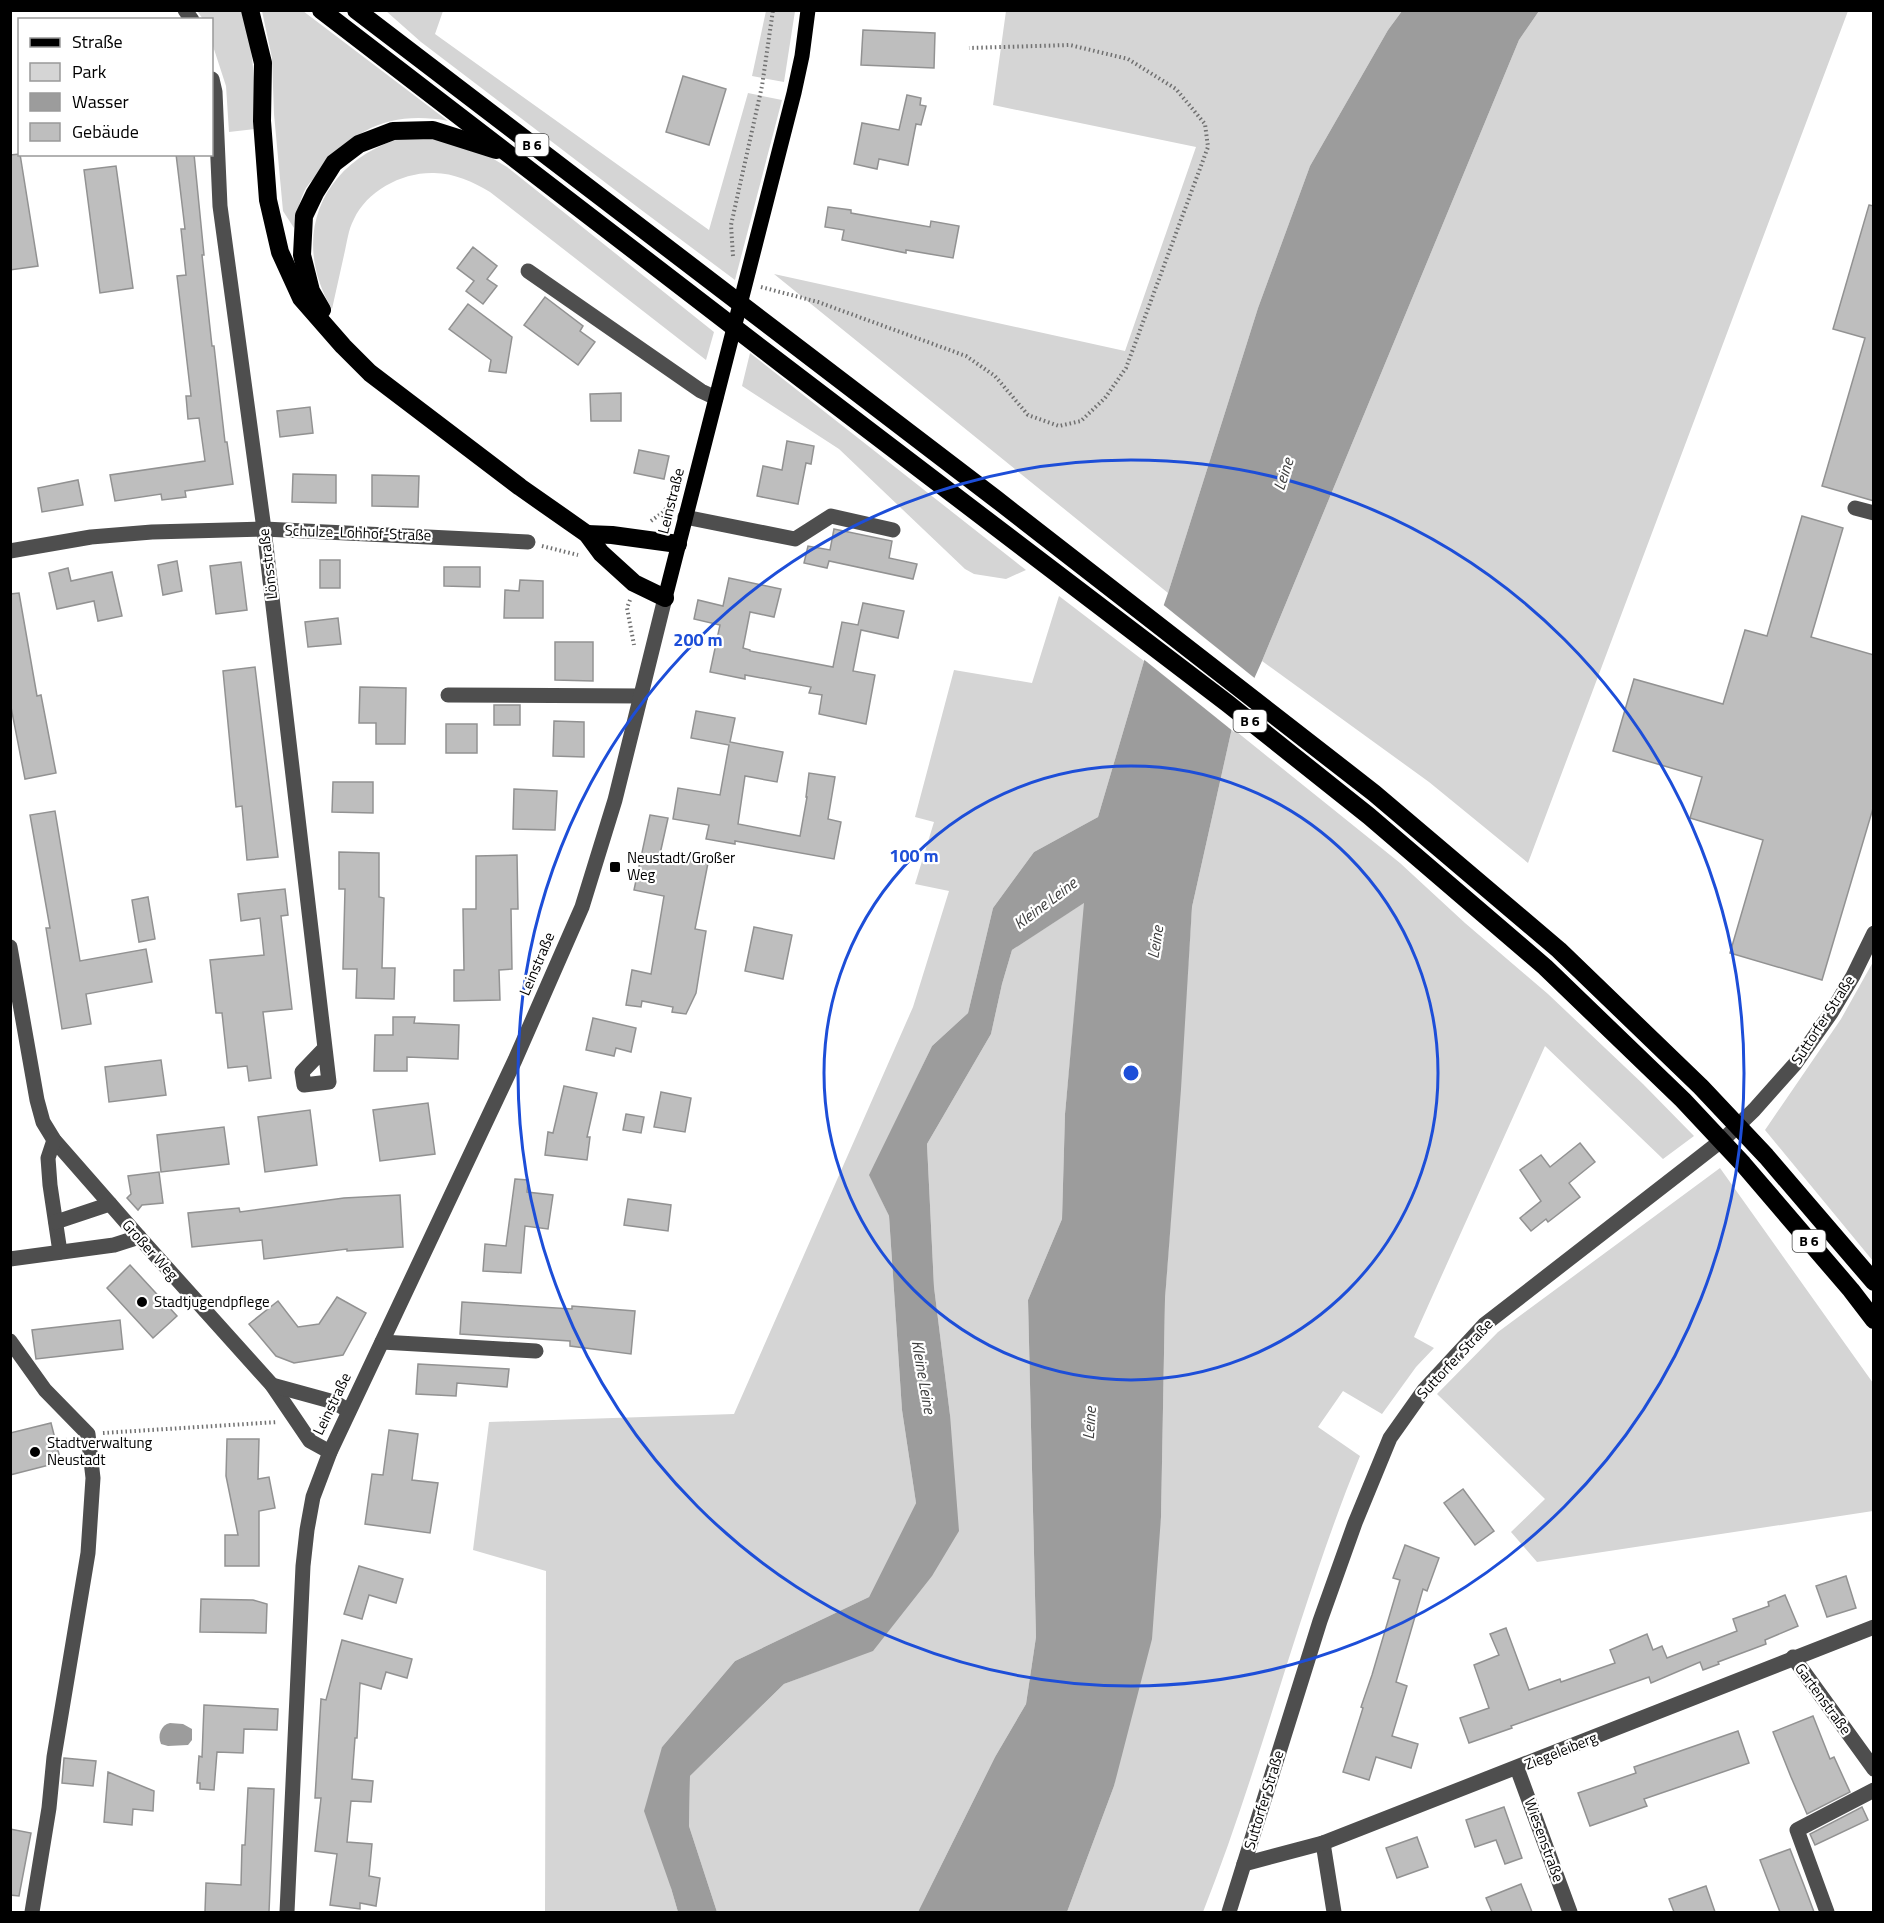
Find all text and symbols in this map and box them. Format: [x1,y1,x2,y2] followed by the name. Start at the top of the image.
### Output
[18,18,213,156] legend
[72,28,123,55] text: Straße
[72,58,107,85] text: Park
[72,88,129,115] text: Wasser
[72,118,139,145] text: Gebäude
[516,134,548,156] road number: B 6
[1267,453,1300,493] water label: Leine
[651,466,690,536] street label: Leinstraße
[284,518,432,547] street label: Schulze-Lohhof-Straße
[252,527,283,601] street label: Lönsstraße
[673,626,723,653] text: 200 m
[1234,710,1266,732] road number: B 6
[889,842,939,869] text: 100 m
[627,846,735,886] place label: Neustadt/Großer Weg
[608,860,622,874] marker: Neustadt/Großer Weg
[1008,870,1083,935] water label: Kleine Leine
[1141,922,1170,960] water label: Leine
[513,928,560,999] street label: Leinstraße
[1785,970,1860,1069] street label: Suttorfer Straße
[1121,1063,1141,1083] centre of rings
[117,1214,184,1285] street label: Großer Weg
[1792,1230,1826,1252] road number: B 6
[154,1290,270,1313] place label: Stadtjugendpflege
[135,1295,149,1309] marker: Stadtjugendpflege
[1411,1313,1498,1404] street label: Suttorfer Straße
[906,1338,943,1417] water label: Kleine Leine
[306,1369,357,1439] street label: Leinstraße
[1076,1404,1102,1440] water label: Leine
[47,1431,152,1471] place label: Stadtverwaltung Neustadt
[28,1445,42,1459] marker: Stadtverwaltung Neustadt
[1789,1658,1857,1739] street label: Gartenstraße
[1521,1725,1601,1776] street label: Ziegeleiberg
[1237,1747,1290,1852] street label: Suttorfer Straße
[1519,1795,1570,1885] street label: Wiesenstraße

